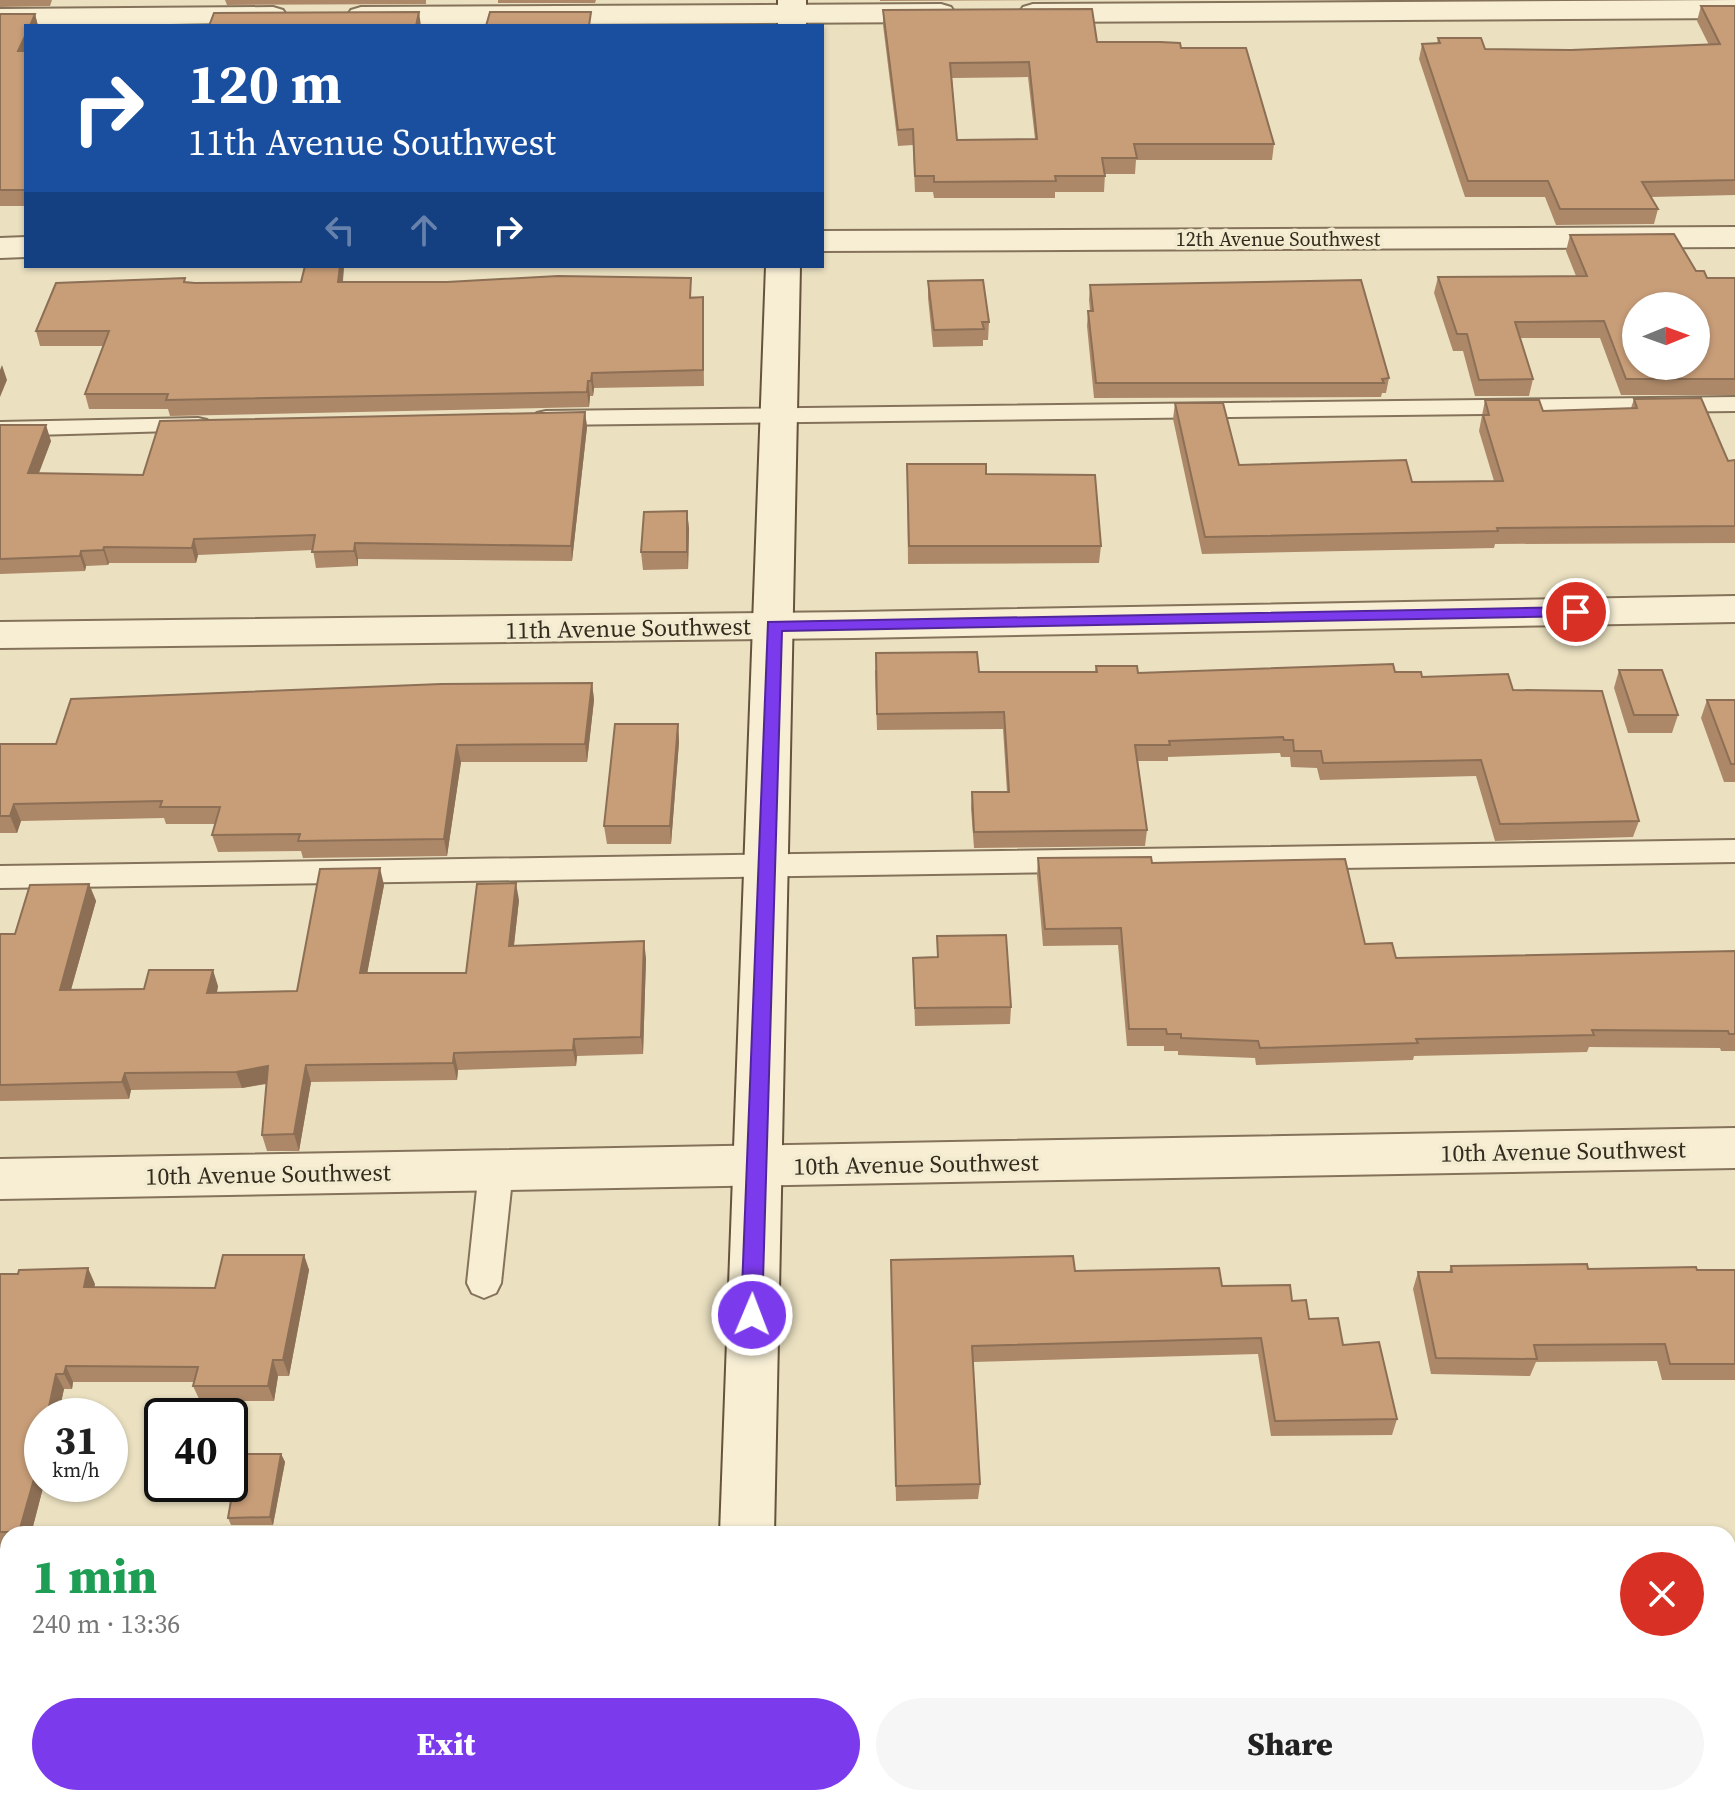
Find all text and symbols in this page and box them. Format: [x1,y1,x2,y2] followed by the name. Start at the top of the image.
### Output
[188,45,342,122] text: 120 m
[56,56,160,160] icon: right
[188,118,556,167] text: 11th Avenue Southwest
[318,208,362,252] icon: left
[402,208,446,252] icon: ahead
[486,208,530,252] icon: right
[1176,225,1381,253] street label: 12th Avenue Southwest
[1622,292,1710,380] north arrow
[1622,292,1710,380] map controls
[1542,578,1610,646] pin
[1554,590,1598,634] icon: arrive
[505,609,751,647] street label: 11th Avenue Southwest
[1440,1132,1686,1170] street label: 10th Avenue Southwest
[793,1145,1039,1183] street label: 10th Avenue Southwest
[145,1155,391,1193] street label: 10th Avenue Southwest
[710,1273,794,1357] position arrow
[144,1398,248,1502] speed limit sign: 40
[54,1413,98,1467] text: 31
[52,1456,100,1484] text: km/h
[32,1543,157,1609] text: 1 min
[1620,1552,1704,1636] button: close
[32,1606,180,1642] text: 240 m · 13:36
[32,1698,860,1790] button: Exit
[876,1698,1704,1790] button: Share

